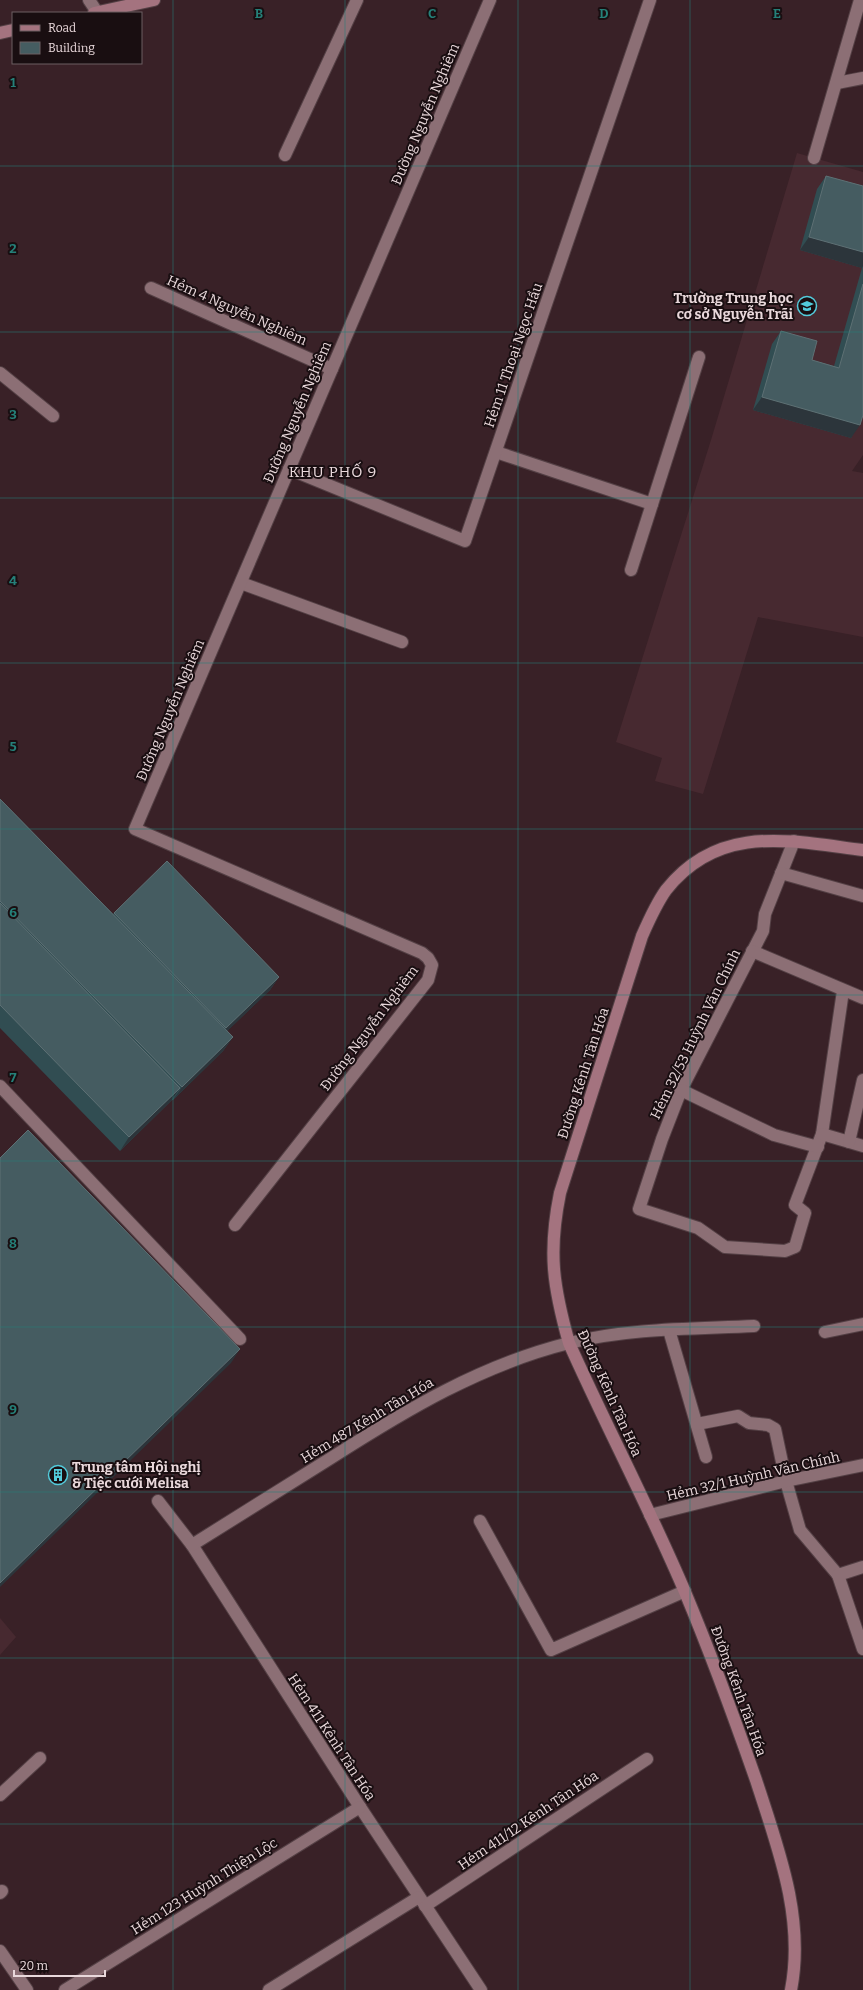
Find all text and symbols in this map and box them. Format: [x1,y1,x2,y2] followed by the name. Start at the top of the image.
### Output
[255,6,263,21] text: B
[428,6,436,21] text: C
[599,6,609,21] text: D
[773,6,781,21] text: E
[12,12,142,64] legend
[48,21,76,35] text: Road
[388,40,463,188] street label: Đường Nguyễn Nghiêm
[48,41,95,55] text: Building
[10,75,16,90] text: 1
[9,241,17,256] text: 2
[164,272,310,349] street label: Hẻm 4 Nguyễn Nghiêm
[480,280,546,430] street label: Hẻm 11 Thoại Ngọc Hầu
[674,290,794,323] place label: Trường Trung học cơ sở Nguyễn Trãi
[796,295,818,317] school or university icon: Trường Trung học cơ sở Nguyễn Trãi
[260,338,335,486] street label: Đường Nguyễn Nghiêm
[9,407,17,422] text: 3
[289,461,377,481] district label: KHU PHỐ 9
[9,573,17,588] text: 4
[133,636,208,784] street label: Đường Nguyễn Nghiêm
[9,739,17,754] text: 5
[9,905,17,920] text: 6
[647,946,744,1122] street label: Hẻm 32/53 Huỳnh Văn Chính
[317,962,422,1094] street label: Đường Nguyễn Nghiêm
[554,1005,613,1141] street label: Đường Kênh Tân Hóa
[10,1070,17,1085] text: 7
[9,1236,17,1251] text: 8
[574,1327,645,1460] street label: Đường Kênh Tân Hóa
[298,1374,437,1467] street label: Hẻm 487 Kênh Tân Hóa
[9,1402,17,1417] text: 9
[665,1448,842,1505] street label: Hẻm 32/1 Huỳnh Văn Chính
[72,1459,201,1492] place label: Trung tâm Hội nghị & Tiệc cưới Melisa
[47,1464,69,1486] building icon: Trung tâm Hội nghị & Tiệc cưới Melisa
[707,1624,770,1759] street label: Đường Kênh Tân Hóa
[284,1671,379,1804] street label: Hẻm 411 Kênh Tân Hóa
[455,1767,602,1874] street label: Hẻm 411/12 Kênh Tân Hóa
[128,1834,280,1938] street label: Hẻm 123 Huỳnh Thiện Lộc
[14,1952,105,1978] scale bar
[20,1959,49,1973] text: 20 m

